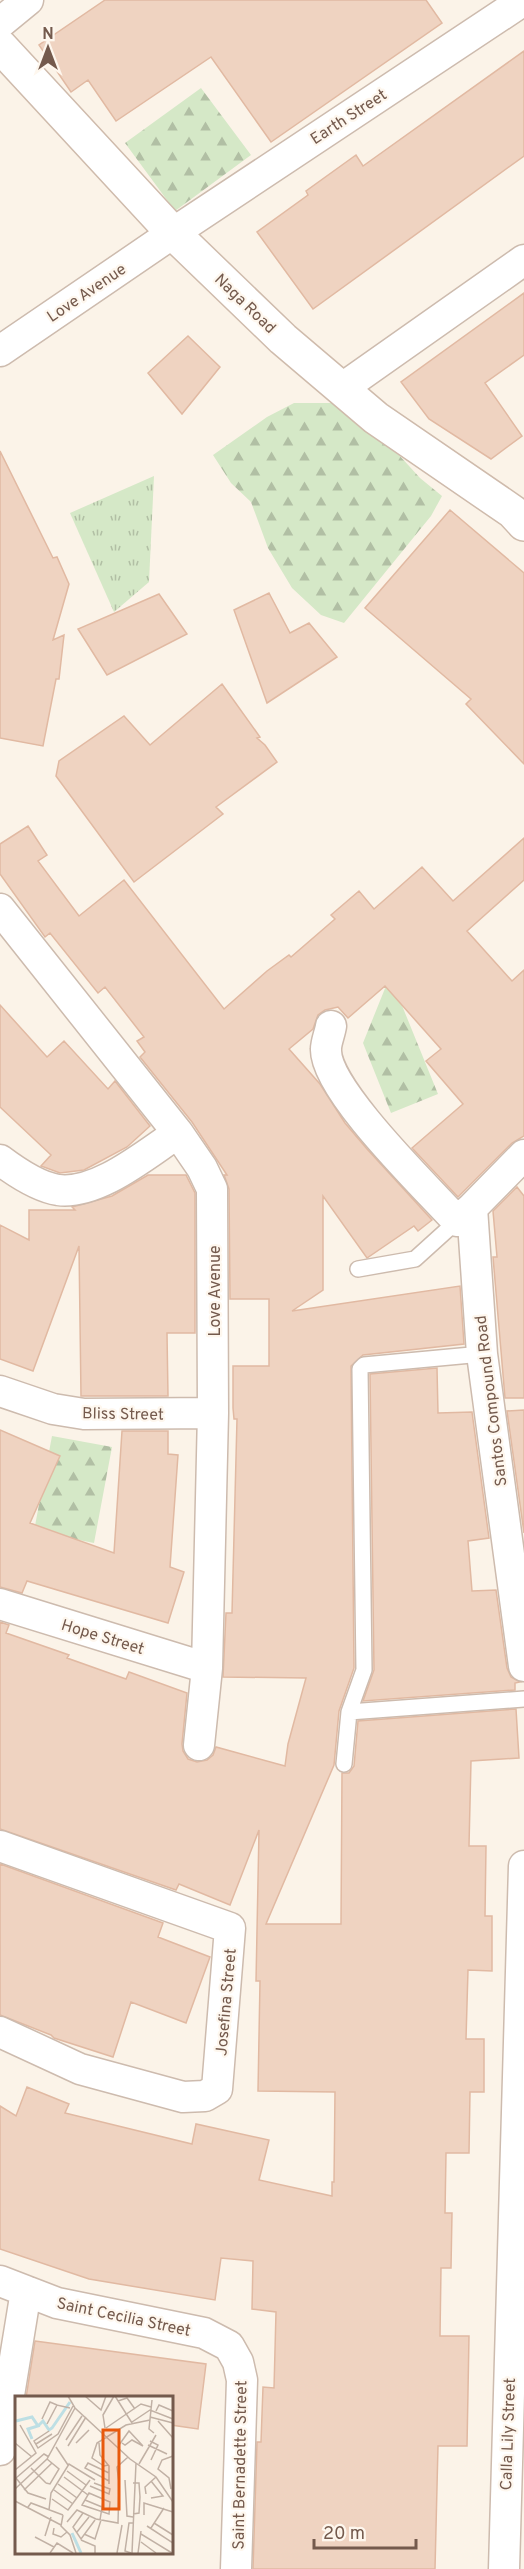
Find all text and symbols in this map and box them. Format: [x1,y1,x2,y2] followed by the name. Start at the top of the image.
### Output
[18,18,78,78] north arrow
[42,25,54,45] text: N
[307,86,391,150] street label: Earth Street
[44,260,130,327] street label: Love Avenue
[210,270,280,339] street label: Naga Road
[206,1245,226,1337] street label: Love Avenue
[472,1314,512,1487] street label: Santos Compound Road
[82,1404,164,1426] street label: Bliss Street
[58,1616,146,1660] street label: Hope Street
[212,1948,242,2057] street label: Josefina Street
[55,2294,192,2342] street label: Saint Cecilia Street
[497,2377,521,2491] street label: Calla Lily Street
[230,2380,252,2550] street label: Saint Bernadette Street
[15,2396,172,2554] inset map
[314,2512,416,2550] scale bar
[323,2523,365,2546] text: 20 m

